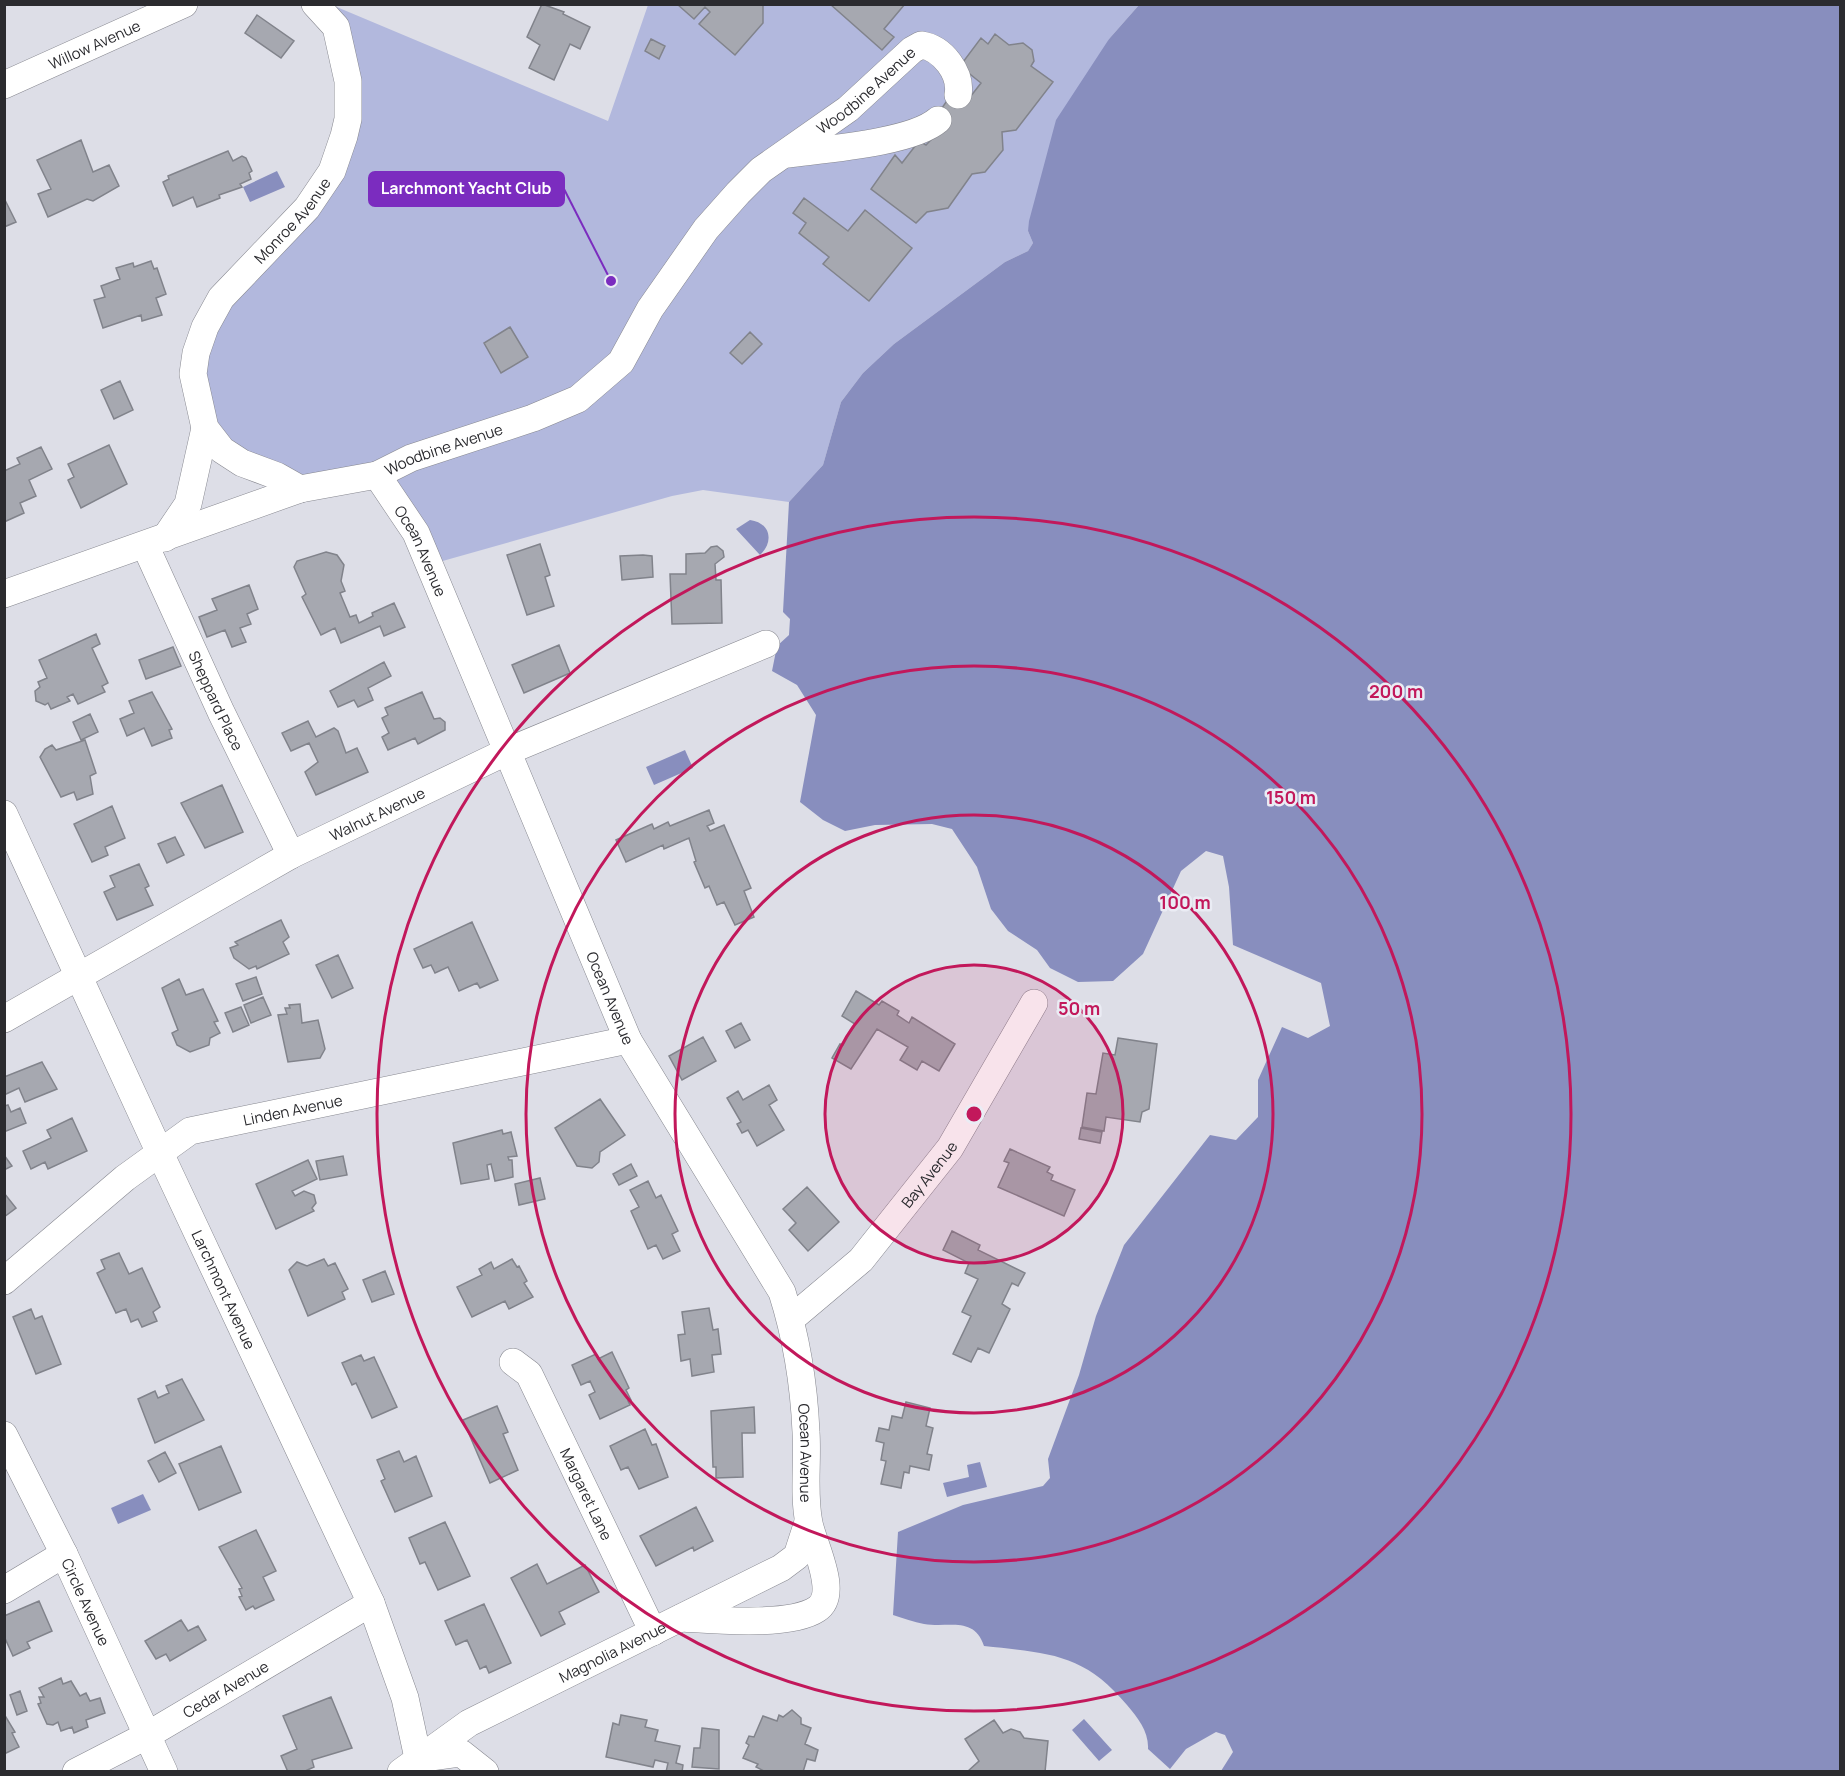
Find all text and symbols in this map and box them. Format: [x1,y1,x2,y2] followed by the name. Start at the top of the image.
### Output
[45,14,144,74] street label: Willow Avenue
[812,42,920,139] street label: Woodbine Avenue
[369,172,564,206] callout: Larchmont Yacht Club
[249,173,335,268] street label: Monroe Avenue
[381,177,551,199] text: Larchmont Yacht Club
[381,418,505,480] street label: Woodbine Avenue
[390,501,452,600] street label: Ocean Avenue
[184,647,249,754] street label: Sheppard Place
[1369,679,1423,703] text: 200 m
[326,782,428,846] street label: Walnut Avenue
[1266,785,1316,809] text: 150 m
[1159,890,1211,914] text: 100 m
[582,948,639,1048] street label: Ocean Avenue
[1058,996,1100,1020] text: 50 m
[241,1089,344,1130] street label: Linden Avenue
[964,1104,984,1124] centre of rings
[896,1137,962,1212] street label: Bay Avenue
[187,1227,261,1353] street label: Larchmont Avenue
[794,1403,817,1503] street label: Ocean Avenue
[555,1444,618,1544] street label: Margaret Lane
[57,1555,115,1649] street label: Circle Avenue
[555,1616,670,1687] street label: Magnolia Avenue
[179,1655,273,1723] street label: Cedar Avenue

